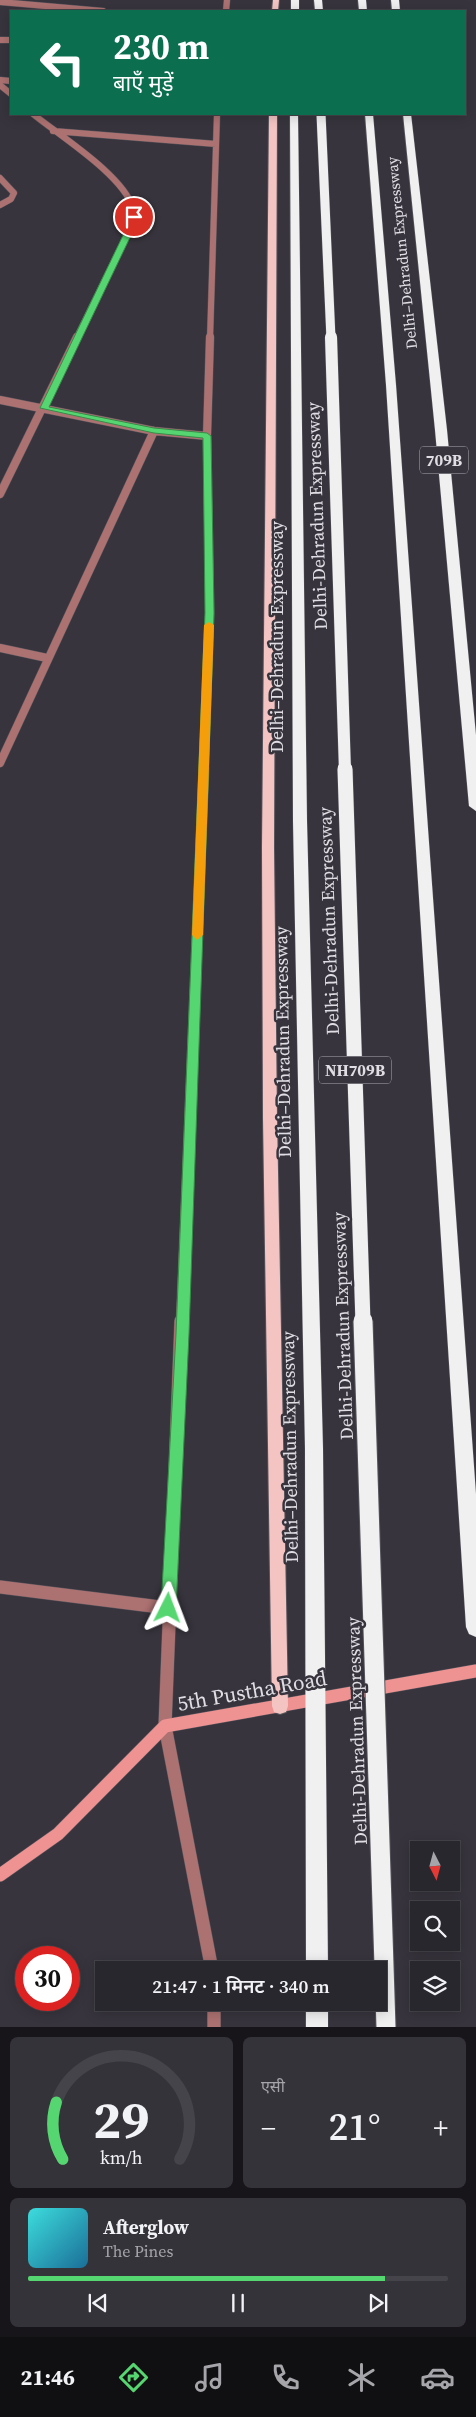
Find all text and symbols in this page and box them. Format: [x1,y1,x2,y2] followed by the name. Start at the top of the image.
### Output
[113,23,209,71] text: 230 m
[30,30,95,95] icon: left
[113,68,173,98] text: बाएँ मुड़ें
[381,156,422,350] street label: Delhi–Dehradun Expressway
[113,196,155,238] pin
[120,203,148,231] icon: arrive
[300,401,333,630] street label: Delhi-Dehradun Expressway
[420,446,468,474] road number: 709B
[264,520,289,753] street label: Delhi–Dehradun Expressway
[312,806,345,1035] street label: Delhi-Dehradun Expressway
[268,925,297,1158] street label: Delhi–Dehradun Expressway
[319,1056,391,1084] road number: NH709B
[326,1211,359,1440] street label: Delhi-Dehradun Expressway
[275,1330,304,1563] street label: Delhi–Dehradun Expressway
[141,1581,193,1633] position arrow
[340,1616,373,1845] street label: Delhi-Dehradun Expressway
[175,1663,329,1718] street label: 5th Pustha Road
[410,1841,460,1891] north arrow
[410,1841,460,2011] map controls
[410,1901,460,1951] button: search
[15,1946,80,2011] speed limit sign: 30
[410,1961,460,2011] button: layers
[152,1973,330,1999] text: 21:47 · 1 मिनट · 340 m
[261,2075,285,2097] text: एसी
[93,2084,150,2155] text: 29
[329,2101,380,2153] text: 21°
[261,2109,276,2147] text: −
[433,2109,448,2147] text: +
[100,2145,143,2170] text: km/h
[103,2214,189,2240] text: Afterglow
[103,2240,173,2262] text: The Pines
[84,2289,112,2317] icon: previous
[224,2289,252,2317] icon: pause
[364,2289,392,2317] icon: next
[116,2360,151,2395] icon: directions
[192,2360,227,2395] icon: music
[268,2360,303,2395] icon: phone
[344,2360,379,2395] icon: climate
[420,2360,455,2395] icon: car
[21,2362,75,2392] text: 21:46

